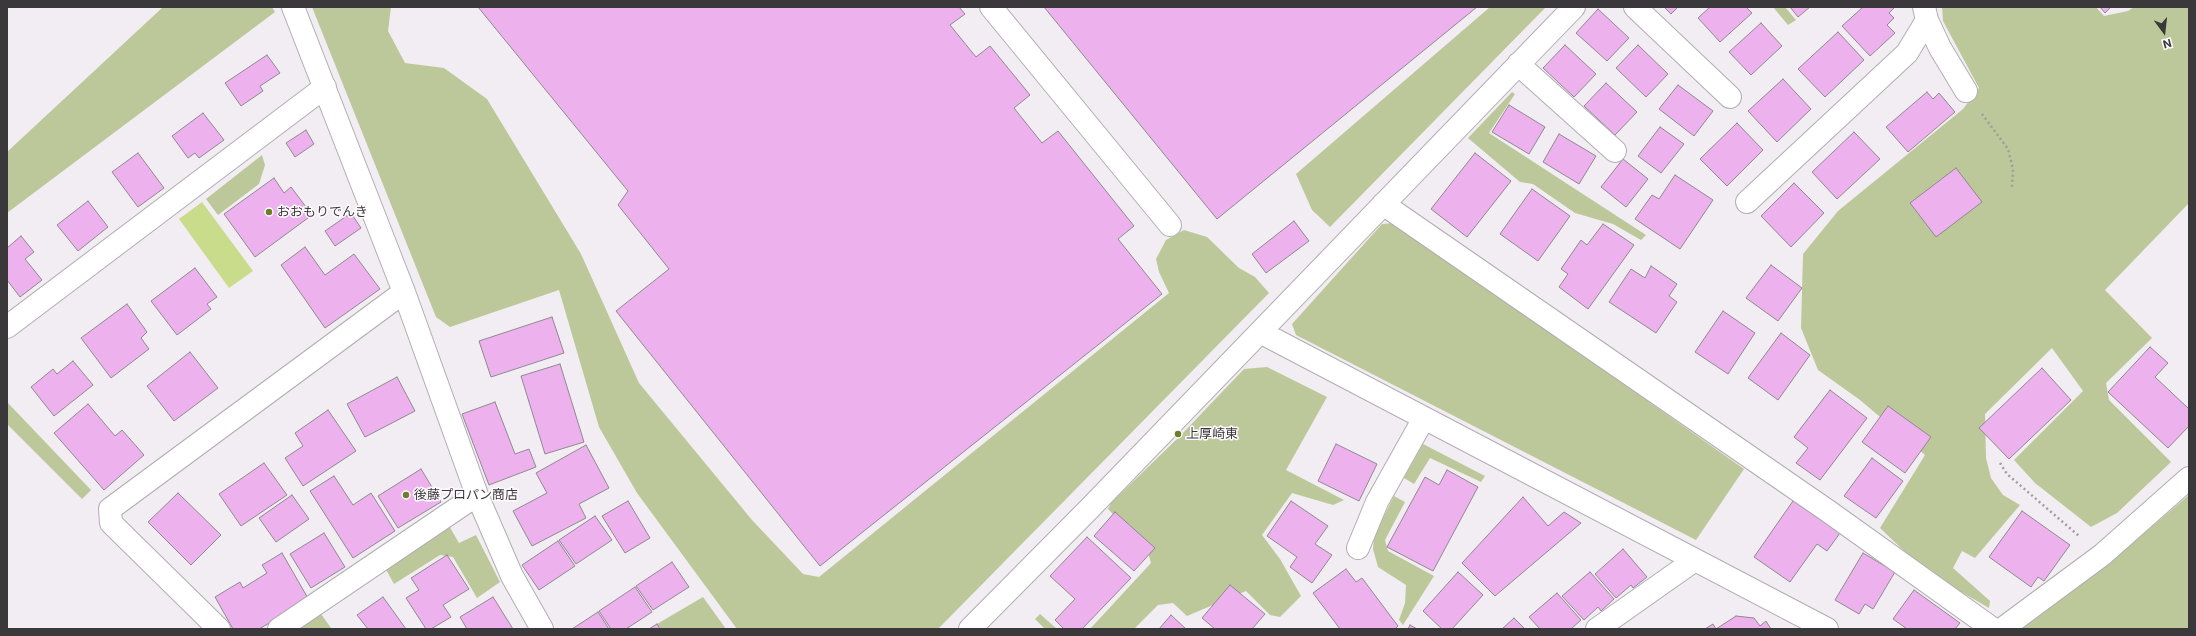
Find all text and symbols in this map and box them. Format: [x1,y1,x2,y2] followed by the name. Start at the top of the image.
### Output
[2144,12,2184,52] north arrow
[2161,36,2173,51] text: N
[277,204,368,220] place label: おおもりでんき
[264,207,274,217] marker: おおもりでんき
[1186,426,1238,442] place label: 上厚崎東
[1173,429,1183,439] marker: 上厚崎東
[414,487,518,503] place label: 後藤プロパン商店
[401,490,411,500] marker: 後藤プロパン商店

